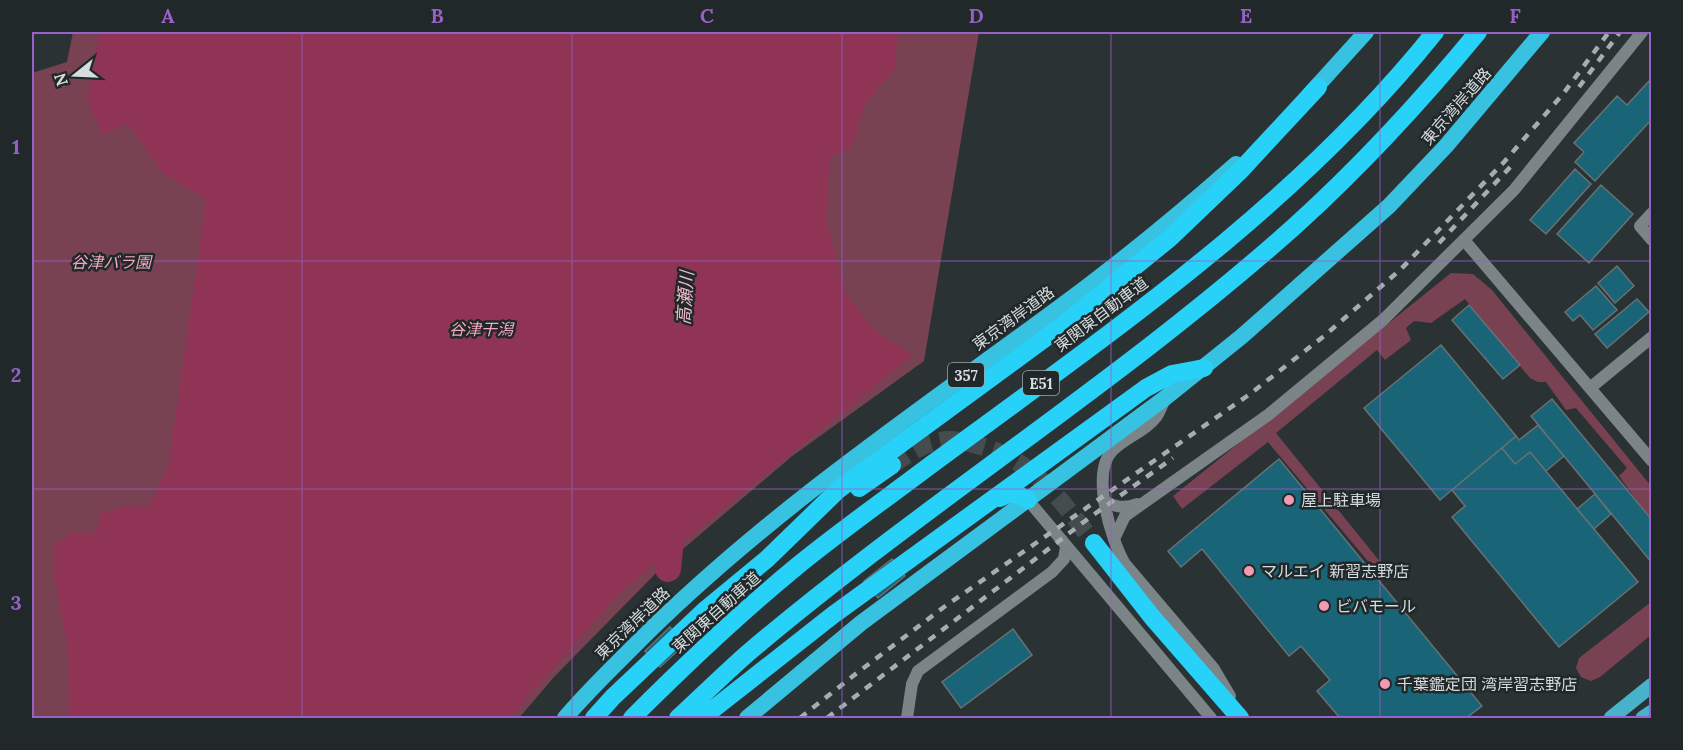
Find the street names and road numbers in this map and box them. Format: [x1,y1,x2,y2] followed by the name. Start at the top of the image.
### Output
[1417,63,1495,149] street label: 東京湾岸道路
[1050,272,1152,356] street label: 東関東自動車道
[968,282,1058,354] street label: 東京湾岸道路
[948,363,984,387] road number: 357
[1023,371,1059,395] road number: E51
[668,567,764,657] street label: 東関東自動車道
[591,582,673,664] street label: 東京湾岸道路

